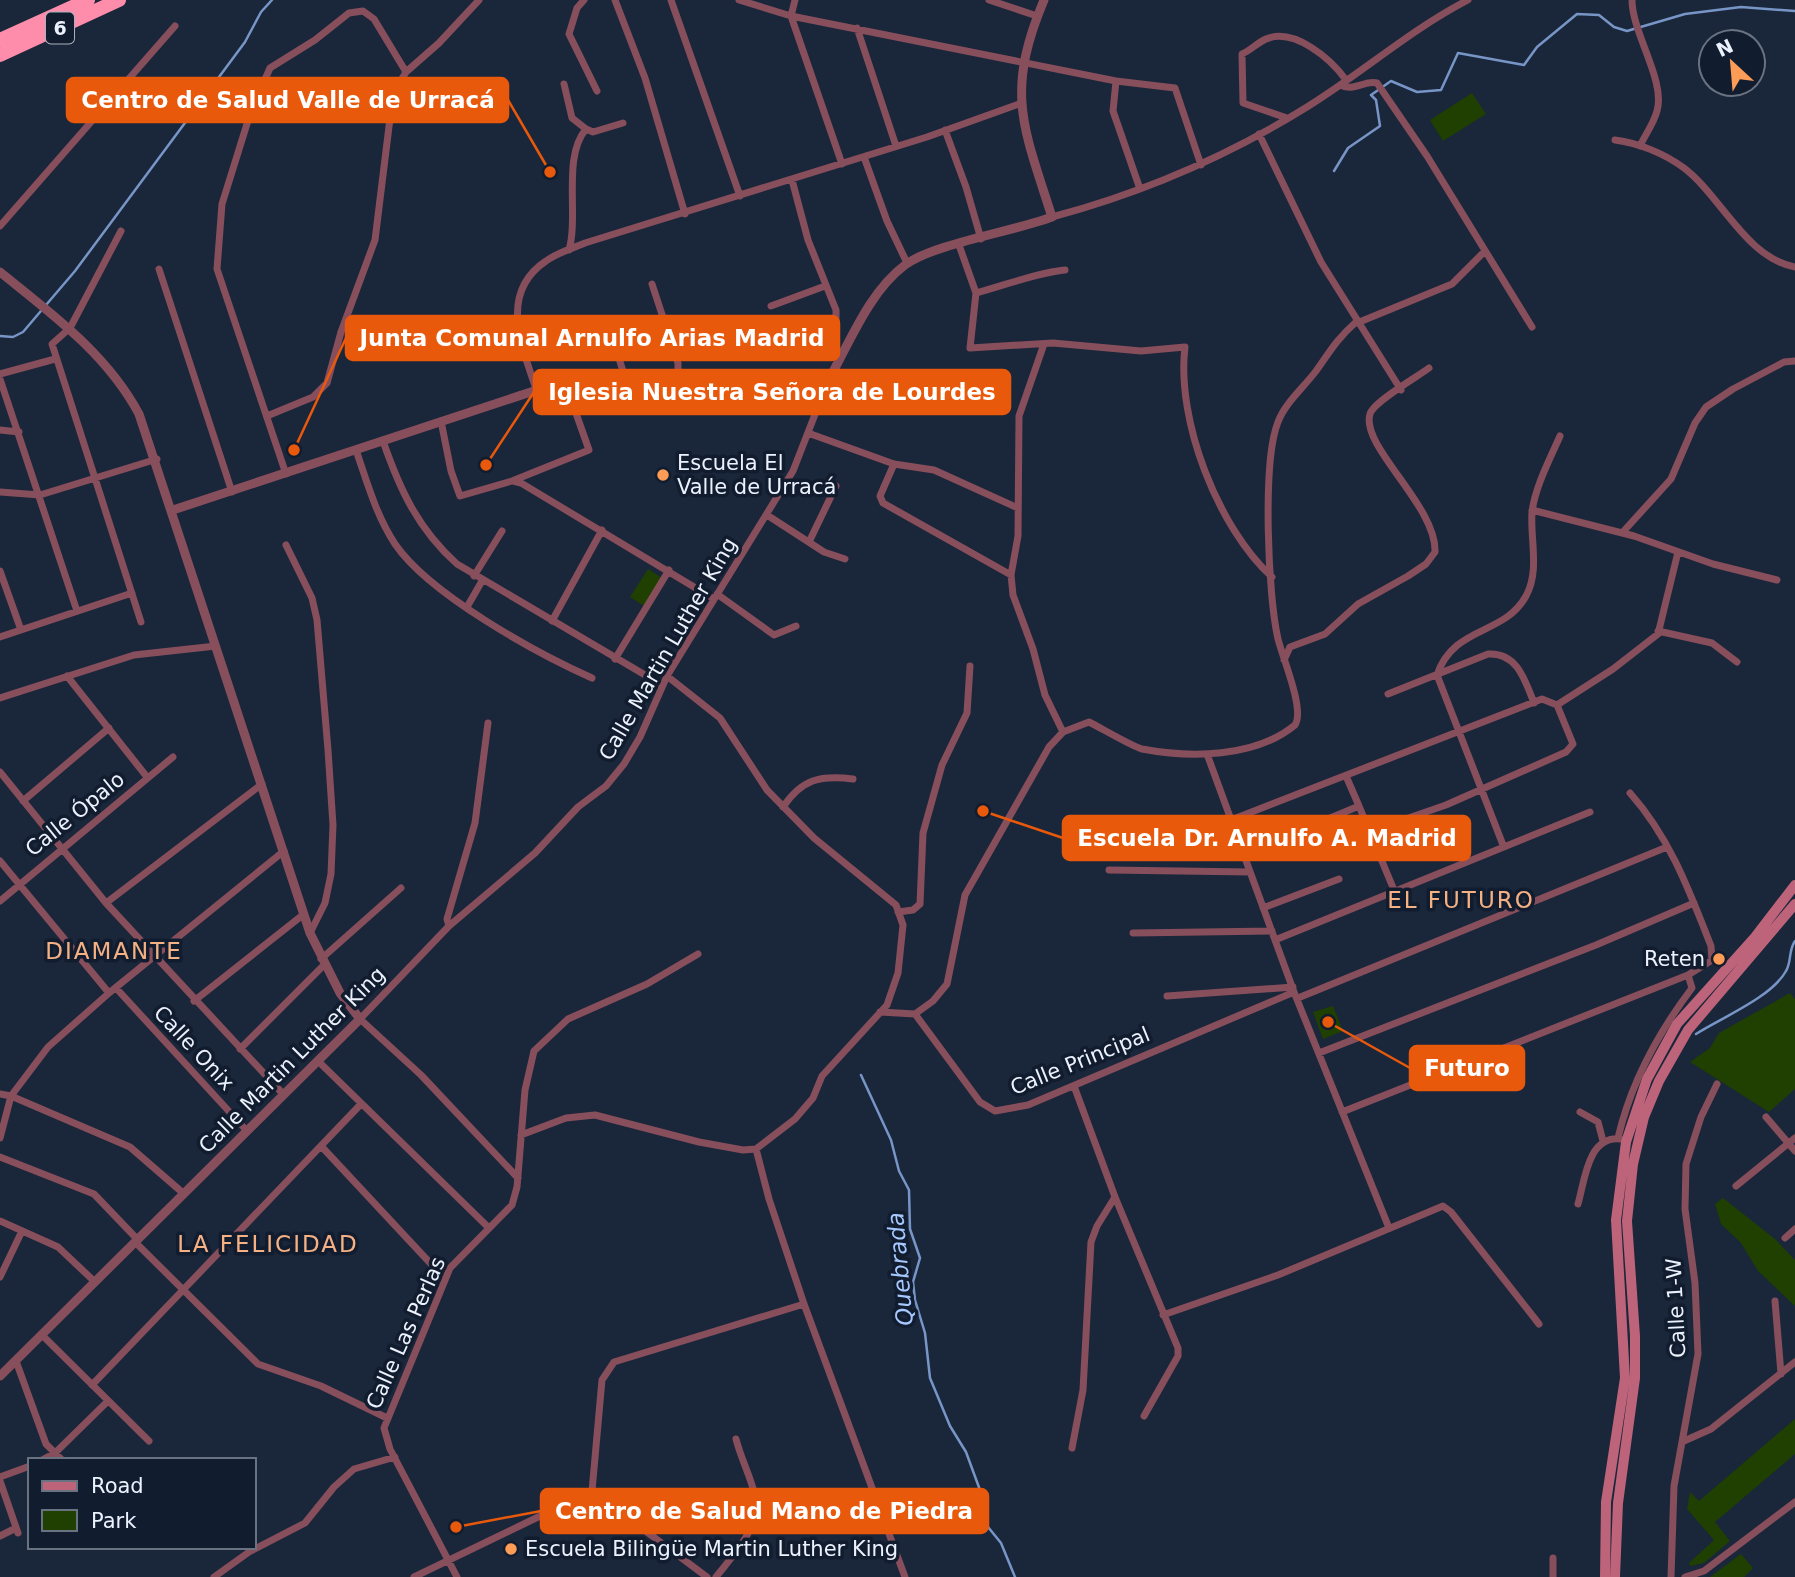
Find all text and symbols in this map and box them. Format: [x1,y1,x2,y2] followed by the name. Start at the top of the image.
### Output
[46,12,74,44] road number: 6
[1697,28,1767,98] north arrow
[1713,34,1737,61] text: N
[67,78,508,122] callout: Centro de Salud Valle de Urracá
[81,87,495,113] text: Centro de Salud Valle de Urracá
[346,316,839,360] callout: Junta Comunal Arnulfo Arias Madrid
[357,325,825,351] text: Junta Comunal Arnulfo Arias Madrid
[534,370,1010,414] callout: Iglesia Nuestra Señora de Lourdes
[548,379,996,405] text: Iglesia Nuestra Señora de Lourdes
[677,451,836,499] place label: Escuela El Valle de Urracá
[655,467,671,483] marker: Escuela El Valle de Urracá
[594,533,742,765] street label: Calle Martin Luther King
[20,766,129,861] street label: Calle Ópalo
[1063,816,1470,860] callout: Escuela Dr. Arnulfo A. Madrid
[1077,825,1457,851] text: Escuela Dr. Arnulfo A. Madrid
[1387,887,1535,913] district label: EL FUTURO
[45,938,183,964] district label: DIAMANTE
[1644,947,1705,971] place label: Reten
[1711,951,1727,967] marker: Reten
[194,962,390,1158] street label: Calle Martin Luther King
[149,1001,239,1095] street label: Calle Onix
[1007,1022,1153,1100] street label: Calle Principal
[1410,1046,1524,1090] callout: Futuro
[1424,1055,1510,1081] text: Futuro
[882,1211,918,1327] water label: Quebrada
[177,1231,359,1257] district label: LA FELICIDAD
[362,1253,450,1413] street label: Calle Las Perlas
[1661,1257,1691,1358] street label: Calle 1-W
[28,1458,256,1549] legend
[91,1474,144,1498] text: Road
[541,1489,988,1533] callout: Centro de Salud Mano de Piedra
[555,1498,973,1524] text: Centro de Salud Mano de Piedra
[91,1509,137,1533] text: Park
[525,1537,898,1561] place label: Escuela Bilingüe Martin Luther King
[503,1541,519,1557] marker: Escuela Bilingüe Martin Luther King

